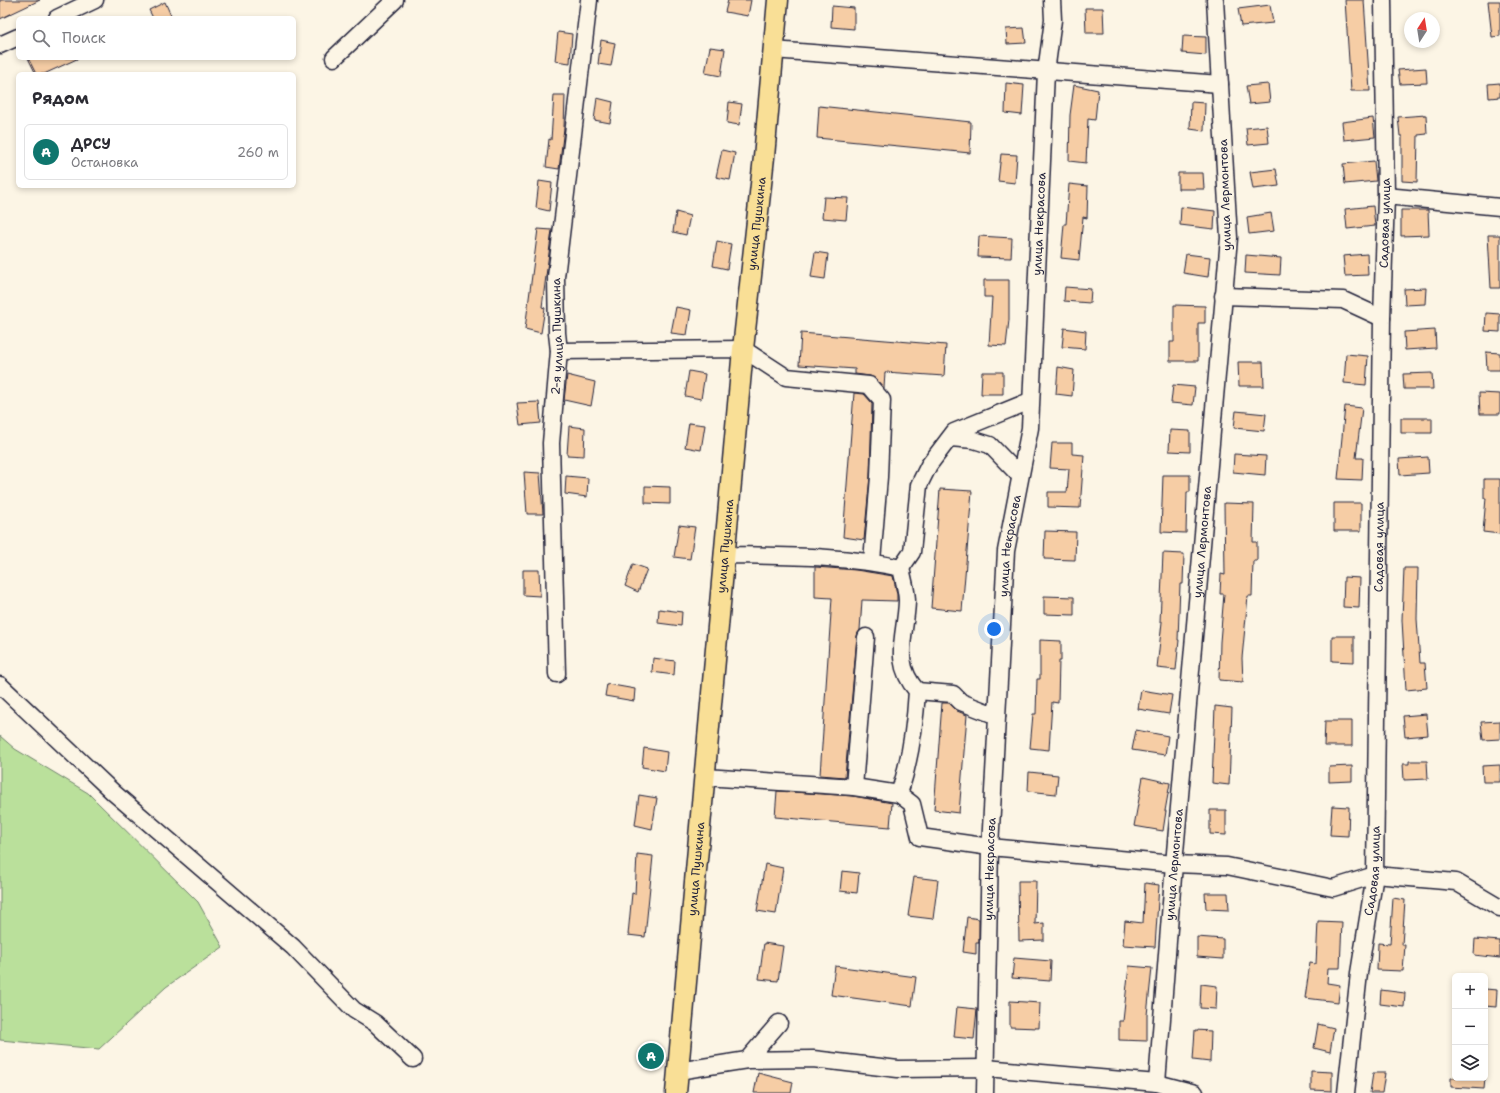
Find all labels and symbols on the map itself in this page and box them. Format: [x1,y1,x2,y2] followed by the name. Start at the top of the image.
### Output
[1404,12,1440,48] north arrow
[1215,138,1235,251] street label: улица Лермонтова
[1029,172,1050,276] street label: улица Некрасова
[744,176,770,271] street label: улица Пушкина
[1376,177,1394,268] street label: Садовая улица
[547,277,567,396] street label: 2-я улица Пушкина
[1189,485,1215,598] street label: улица Лермонтова
[996,493,1025,597] street label: улица Некрасова
[713,498,737,594] street label: улица Пушкина
[1371,501,1388,592] street label: Садовая улица
[984,619,1004,639] your location
[1162,808,1187,921] street label: улица Лермонтова
[981,817,1000,921] street label: улица Некрасова
[684,821,708,917] street label: улица Пушкина
[1360,825,1384,917] street label: Садовая улица
[638,1041,664,1071] pin: A

